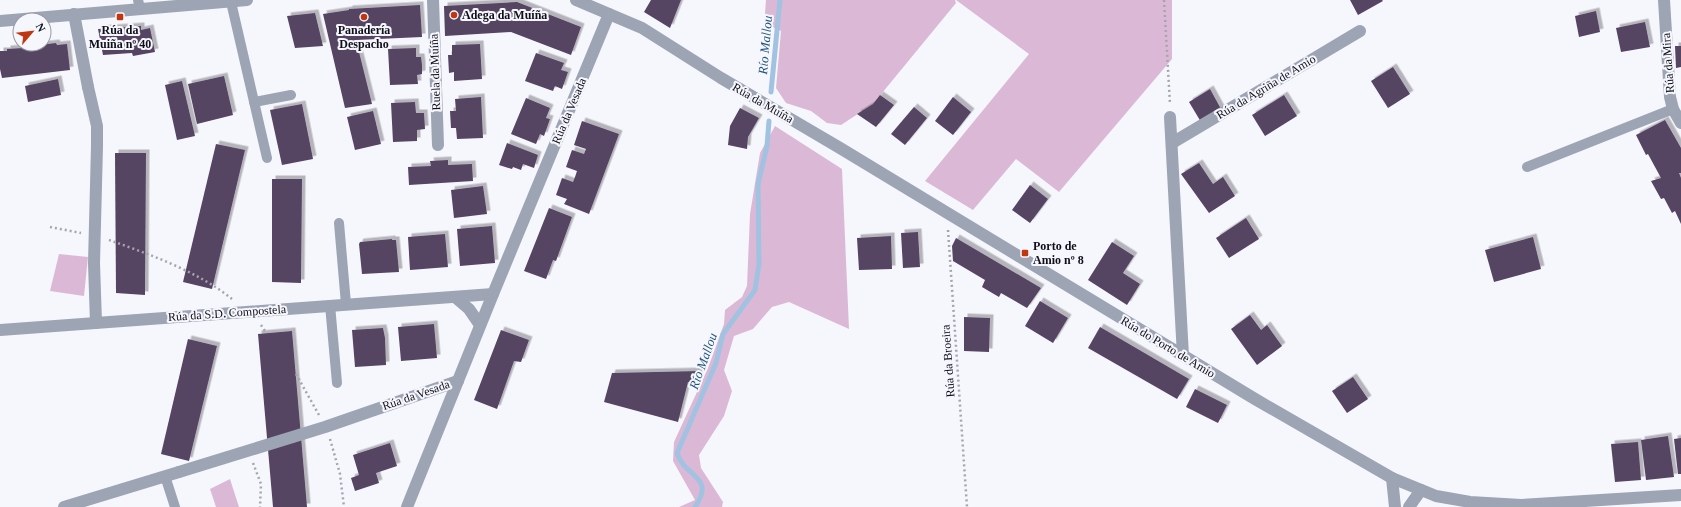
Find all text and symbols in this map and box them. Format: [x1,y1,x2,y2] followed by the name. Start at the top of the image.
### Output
[462,8,547,22] place label: Adega da Muíña
[449,10,459,20] marker: Adega da Muíña
[12,12,52,52] north arrow
[115,12,125,22] marker: Rúa da Muiña nº 40
[359,12,369,22] marker: Panadería Despacho
[755,15,775,76] water label: Río Mallou
[34,21,48,34] text: N
[89,23,151,51] place label: Rúa da Muiña nº 40
[338,23,390,51] place label: Panadería Despacho
[1659,32,1677,93] street label: Rúa da Mira
[427,33,443,111] street label: Ruela da Muíña
[1214,52,1318,122] street label: Rúa da Agriña de Amio
[549,75,589,146] street label: Rúa da Vesada
[730,80,797,126] street label: Rúa da Muíña
[1033,239,1084,267] place label: Porto de Amio nº 8
[1020,248,1030,258] marker: Porto de Amio nº 8
[167,302,287,324] street label: Rúa da S.D. Compostela
[1118,313,1218,381] street label: Rúa do Porto de Amio
[938,324,958,398] street label: Rúa da Broeira
[686,330,720,392] water label: Río Mallou
[380,377,452,413] street label: Rúa da Vesada

